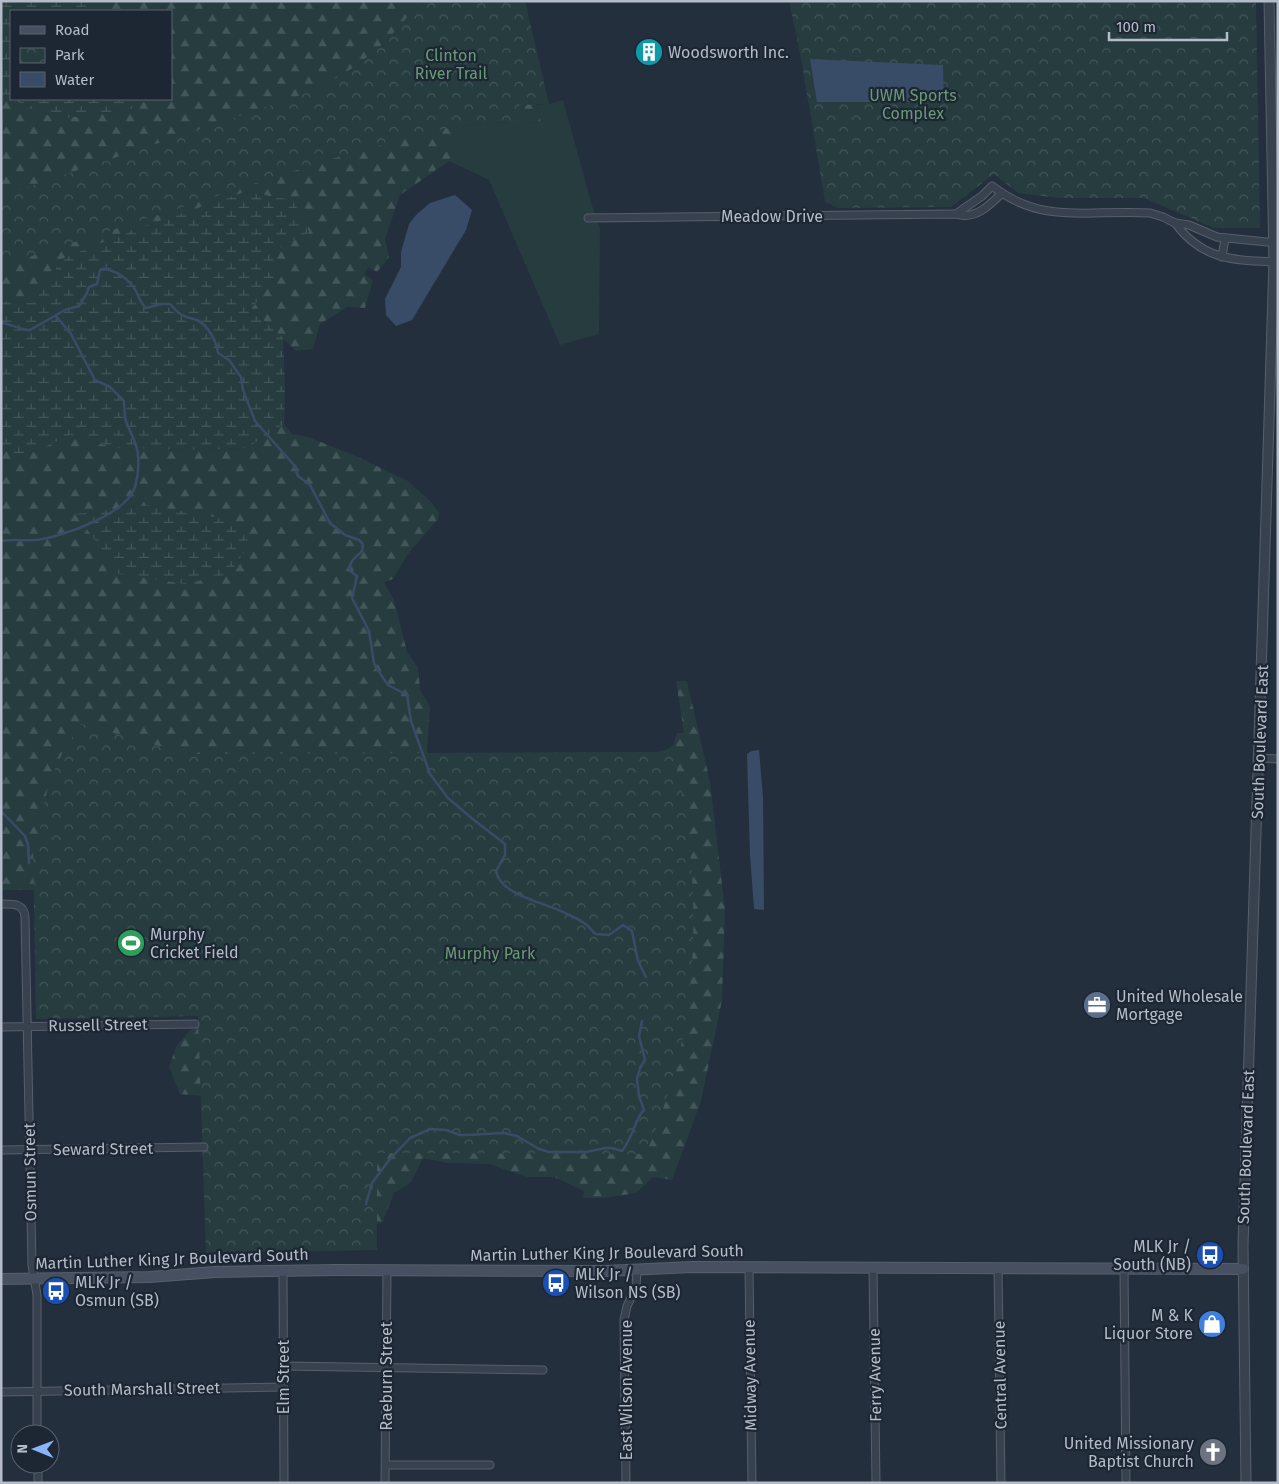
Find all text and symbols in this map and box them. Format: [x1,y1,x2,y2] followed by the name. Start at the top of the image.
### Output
[10,10,172,100] legend
[1109,10,1226,42] scale bar
[1116,18,1156,36] text: 100 m
[55,21,90,39] text: Road
[634,37,664,67] building icon: Woodsworth Inc.
[668,43,789,62] place label: Woodsworth Inc.
[55,46,85,64] text: Park
[415,46,488,83] park label: Clinton River Trail
[55,71,94,89] text: Water
[869,86,957,123] park label: UWM Sports Complex
[721,207,823,226] street label: Meadow Drive
[1248,664,1272,819] street label: South Boulevard East
[150,925,239,962] place label: Murphy Cricket Field
[116,928,146,958] sports icon: Murphy Cricket Field
[445,944,536,963] park label: Murphy Park
[1116,987,1243,1024] place label: United Wholesale Mortgage
[1082,990,1112,1020] office icon: United Wholesale Mortgage
[48,1015,148,1035] street label: Russell Street
[1234,1069,1258,1224] street label: South Boulevard East
[20,1122,40,1221] street label: Osmun Street
[53,1139,154,1159] street label: Seward Street
[1113,1237,1191,1274] place label: MLK Jr / South (NB)
[1195,1240,1225,1270] bus stop icon: MLK Jr / South (NB)
[470,1241,744,1265] street label: Martin Luther King Jr Boulevard South
[35,1245,309,1273] street label: Martin Luther King Jr Boulevard South
[575,1265,681,1302] place label: MLK Jr / Wilson NS (SB)
[541,1268,571,1298] bus stop icon: MLK Jr / Wilson NS (SB)
[75,1273,159,1310] place label: MLK Jr / Osmun (SB)
[41,1276,71,1306] bus stop icon: MLK Jr / Osmun (SB)
[1104,1306,1194,1343] place label: M & K Liquor Store
[1197,1309,1227,1339] shop icon: M & K Liquor Store
[740,1319,760,1431] street label: Midway Avenue
[617,1320,636,1460] street label: East Wilson Avenue
[990,1320,1010,1430] street label: Central Avenue
[377,1321,396,1430] street label: Raeburn Street
[865,1328,885,1422] street label: Ferry Avenue
[274,1340,293,1414] street label: Elm Street
[64,1378,221,1400] street label: South Marshall Street
[10,1424,60,1474] north arrow
[1064,1434,1194,1471] place label: United Missionary Baptist Church
[1198,1437,1228,1467] church icon: United Missionary Baptist Church
[14,1444,31,1454] text: N

